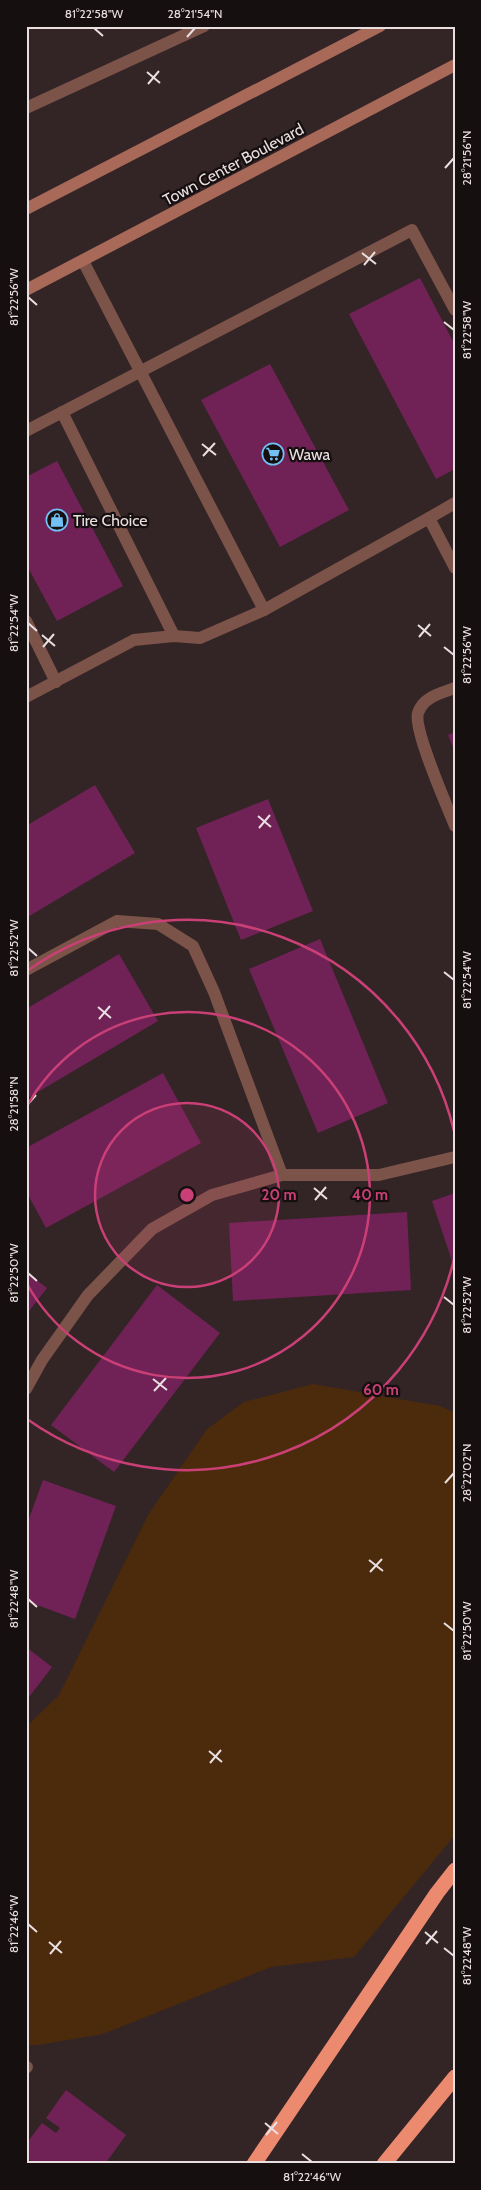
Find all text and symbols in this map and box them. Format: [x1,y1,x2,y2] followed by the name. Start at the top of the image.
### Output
[65,6,124,21] text: 81°22'58"W
[168,6,222,21] text: 28°21'54"N
[160,119,307,210] street label: Town Center Boulevard
[459,131,474,185] text: 28°21'56"N
[6,267,21,326] text: 81°22'56"W
[459,300,474,359] text: 81°22'58"W
[261,442,285,466] supermarket icon: Wawa
[289,445,331,464] place label: Wawa
[45,508,69,532] shop icon: Tire Choice
[73,511,147,530] place label: Tire Choice
[6,593,21,652] text: 81°22'54"W
[459,625,474,684] text: 81°22'56"W
[6,919,21,977] text: 81°22'52"W
[459,950,474,1009] text: 81°22'54"W
[6,1076,21,1132] text: 28°21'58"N
[178,1186,196,1204] centre of rings
[262,1186,296,1204] text: 20 m
[352,1186,388,1204] text: 40 m
[6,1243,21,1303] text: 81°22'50"W
[459,1276,474,1334] text: 81°22'52"W
[363,1381,399,1399] text: 60 m
[459,1444,474,1502] text: 28°22'02"N
[6,1569,21,1628] text: 81°22'48"W
[459,1601,474,1661] text: 81°22'50"W
[6,1894,21,1953] text: 81°22'46"W
[459,1926,474,1985] text: 81°22'48"W
[283,2169,342,2184] text: 81°22'46"W

